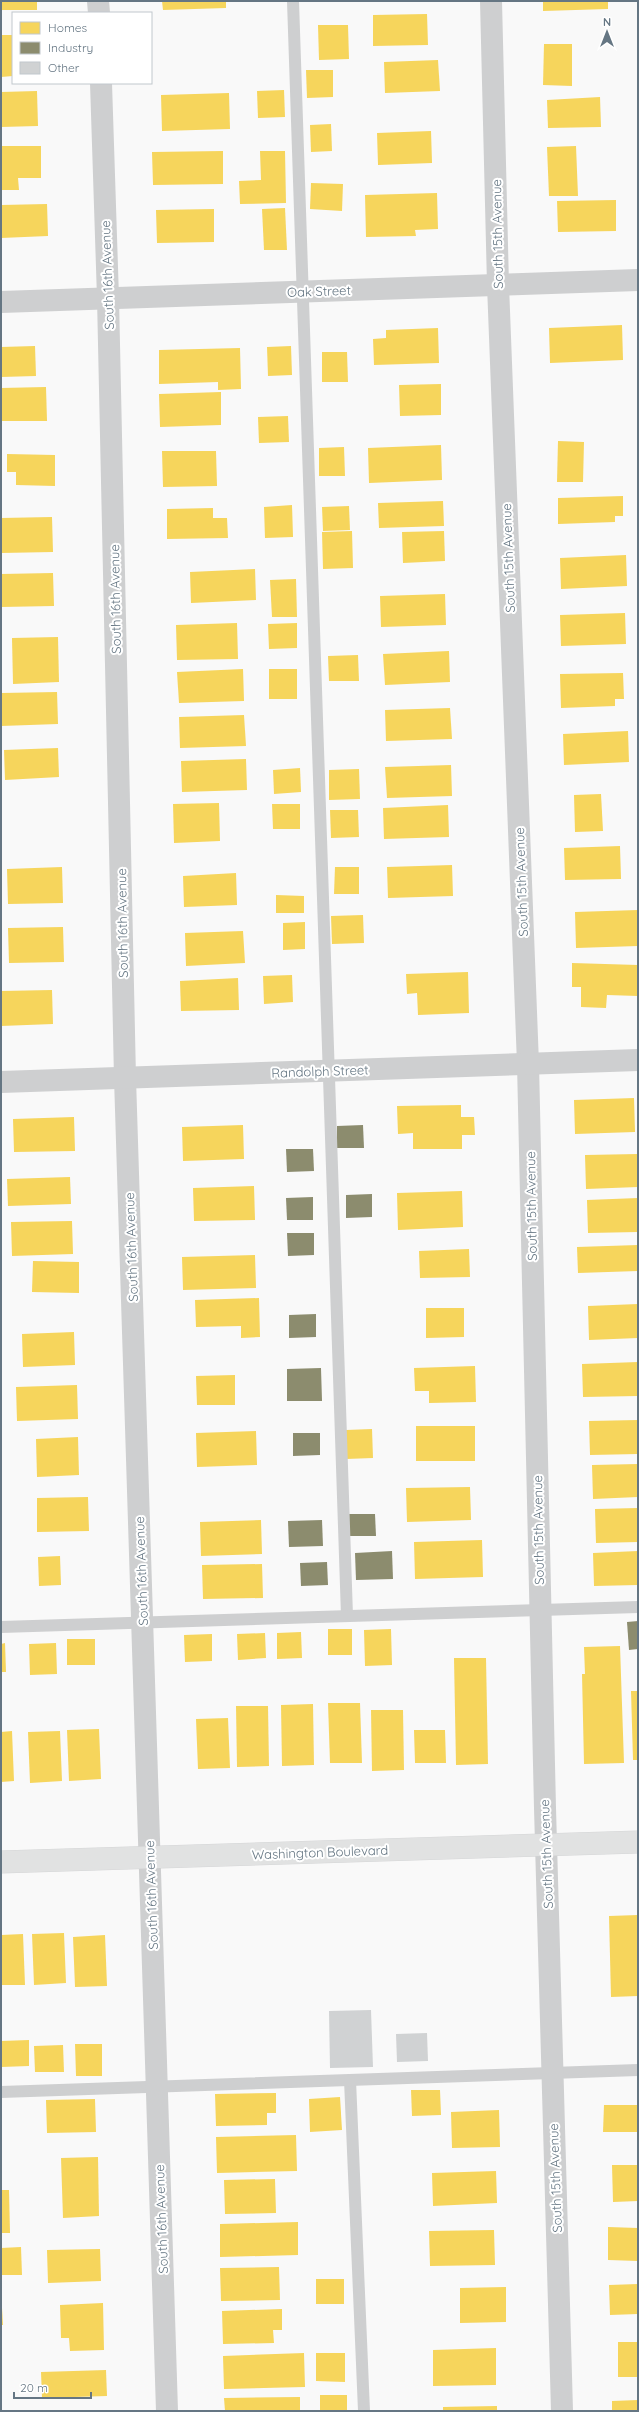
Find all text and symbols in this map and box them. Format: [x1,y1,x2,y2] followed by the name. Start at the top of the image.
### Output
[12,12,152,84] legend
[587,12,627,52] north arrow
[603,15,611,29] text: N
[48,20,88,35] text: Homes
[48,40,93,55] text: Industry
[48,60,80,75] text: Other
[488,179,506,289] street label: South 15th Avenue
[97,220,117,330] street label: South 16th Avenue
[287,282,351,300] street label: Oak Street
[498,503,518,613] street label: South 15th Avenue
[106,544,124,654] street label: South 16th Avenue
[511,827,531,937] street label: South 15th Avenue
[113,868,131,978] street label: South 16th Avenue
[271,1061,369,1081] street label: Randolph Street
[522,1151,540,1261] street label: South 15th Avenue
[121,1192,141,1302] street label: South 16th Avenue
[529,1475,547,1585] street label: South 15th Avenue
[131,1516,151,1626] street label: South 16th Avenue
[536,1799,556,1909] street label: South 15th Avenue
[141,1840,161,1950] street label: South 16th Avenue
[251,1842,389,1862] street label: Washington Boulevard
[545,2123,565,2233] street label: South 15th Avenue
[151,2164,171,2274] street label: South 16th Avenue
[14,2374,91,2400] scale bar
[20,2380,48,2395] text: 20 m

